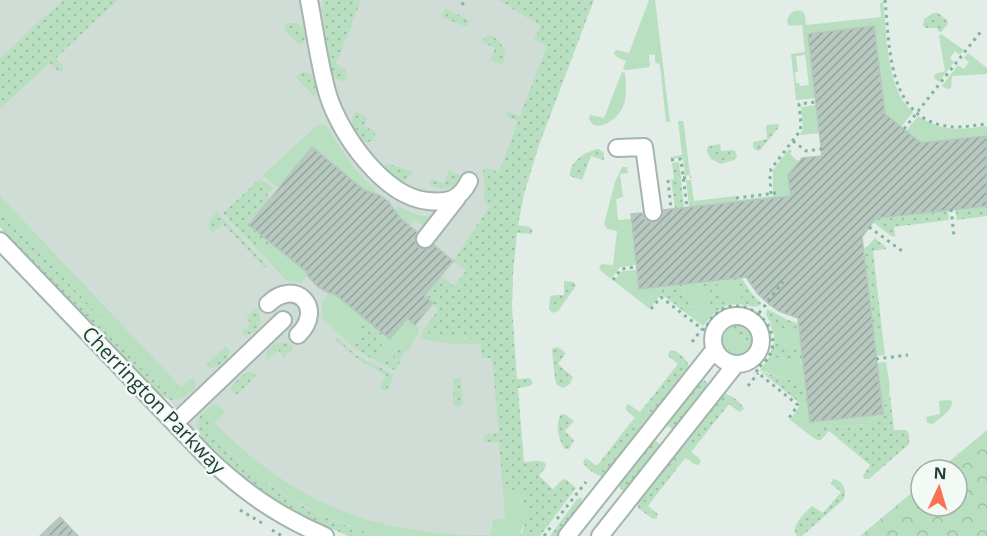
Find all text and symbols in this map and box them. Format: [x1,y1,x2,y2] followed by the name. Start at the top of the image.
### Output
[76,320,232,480] street label: Cherrington Parkway
[909,458,969,518] north arrow
[933,462,947,484] text: N

